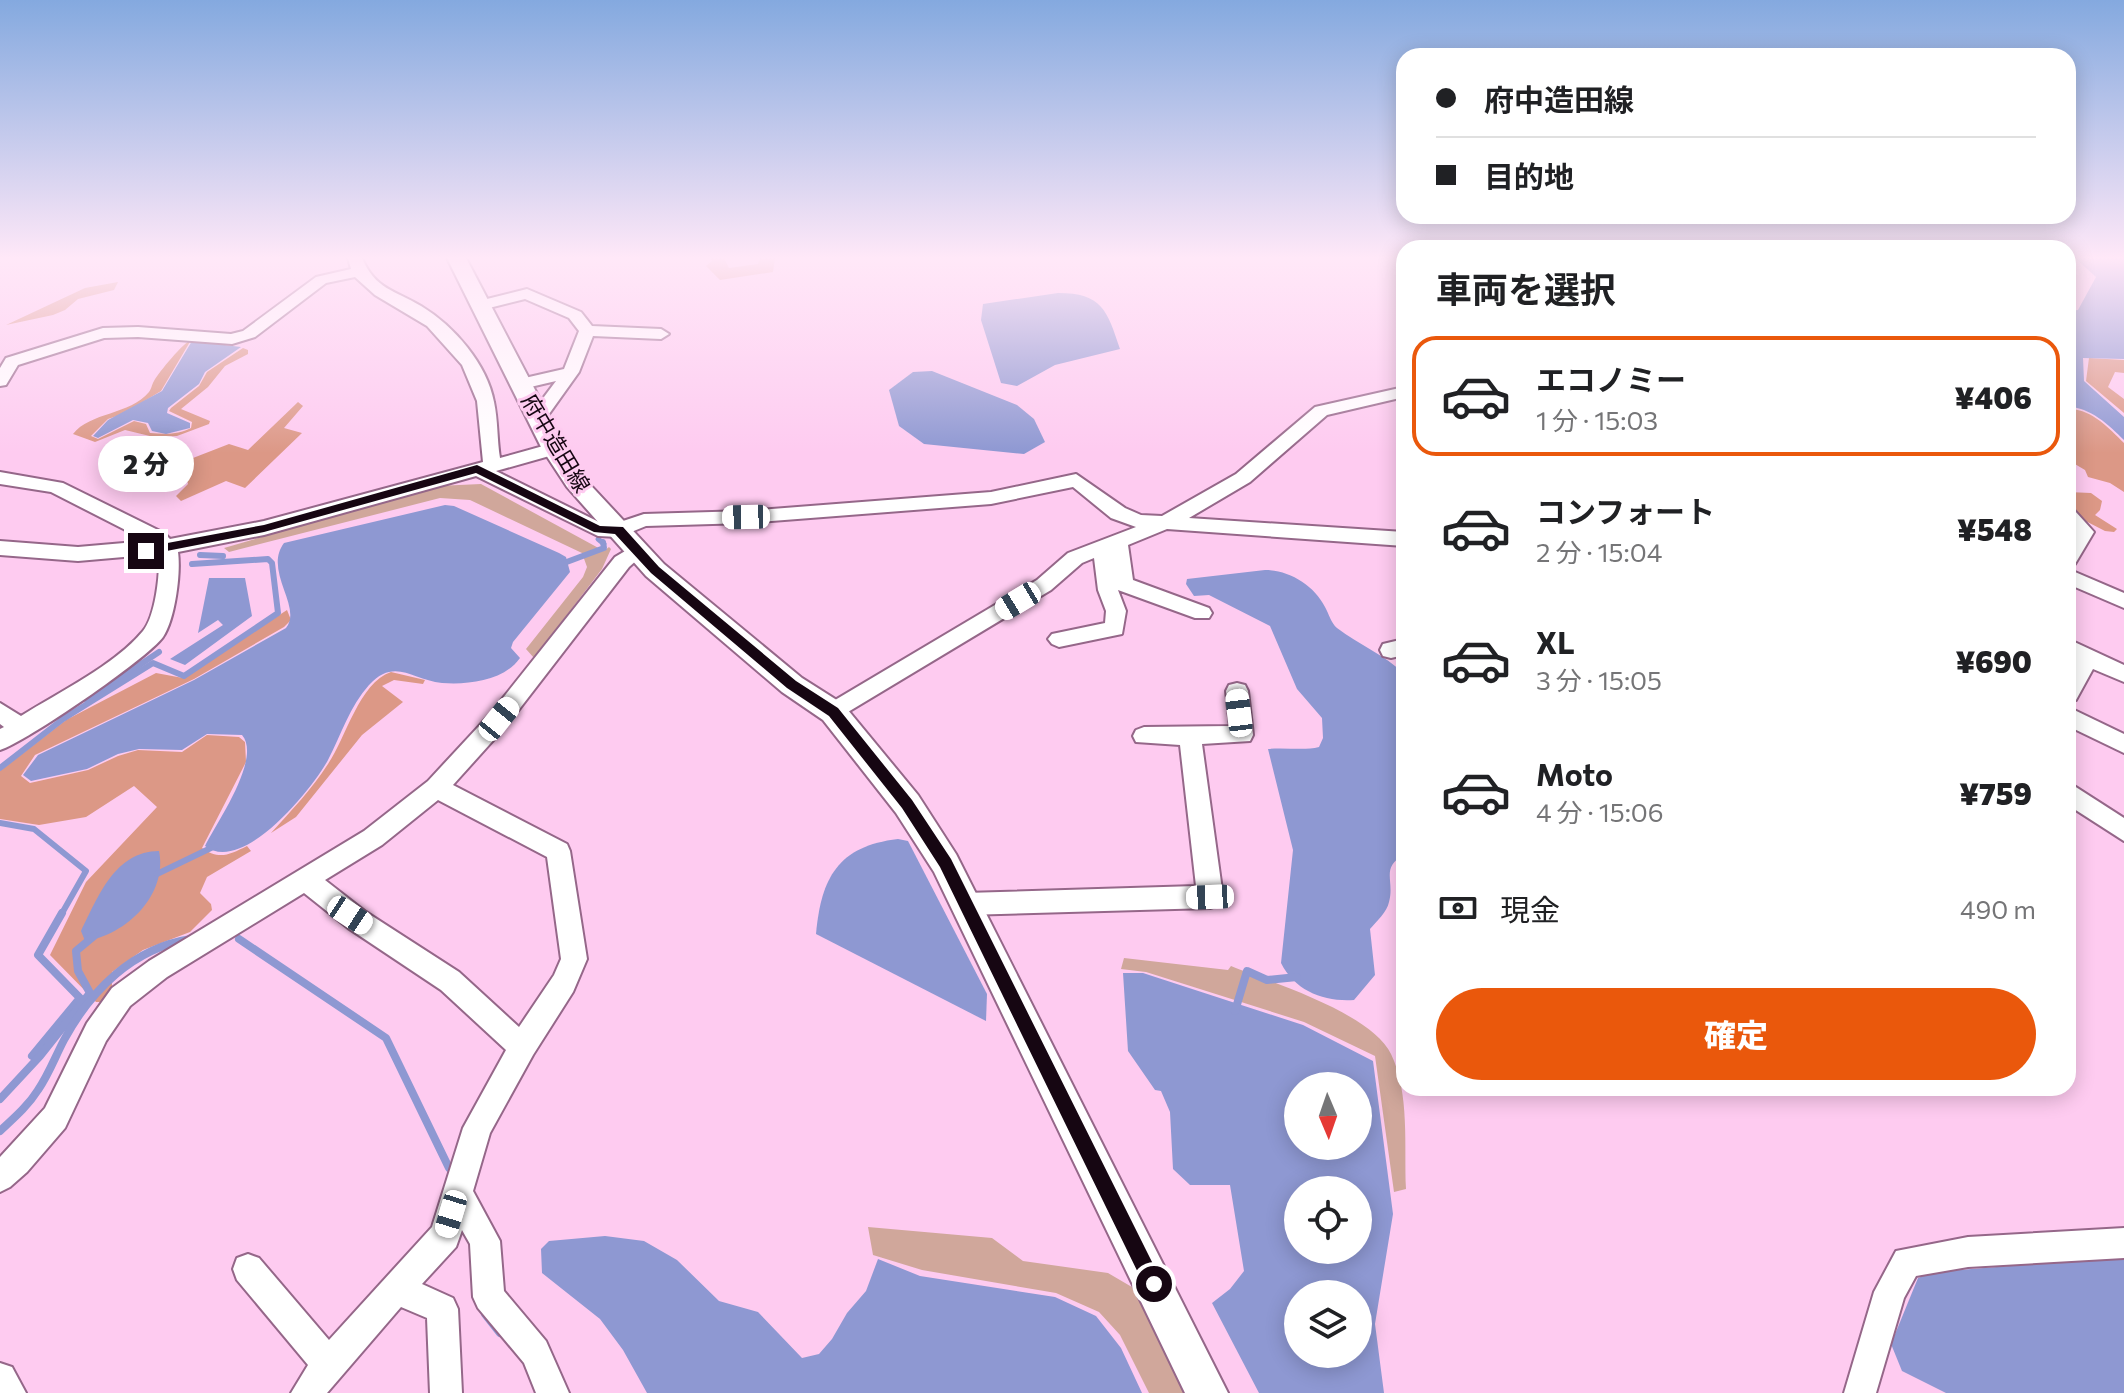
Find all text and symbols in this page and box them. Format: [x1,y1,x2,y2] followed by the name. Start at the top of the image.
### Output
[1484,80,1634,117] text: 府中造田線
[1484,157,1574,194] text: 目的地
[1436,266,1616,310] text: 車両を選択
[1440,360,1512,432] icon: car
[1536,360,1686,397] text: エコノミー
[1955,378,2032,415] text: ¥406
[517,389,596,497] street label: 府中造田線
[1536,404,1658,435] text: 1 分 · 15:03
[98,435,194,491] callout: 2 分
[123,448,169,479] text: 2 分
[1440,492,1512,564] icon: car
[1536,492,1715,529] text: コンフォート
[722,505,770,529] car
[1957,510,2032,547] text: ¥548
[128,533,164,569] route end
[1536,536,1662,567] text: 2 分 · 15:04
[991,578,1045,624] car
[1536,623,1575,660] text: XL
[1440,624,1512,696] icon: car
[1955,642,2032,679] text: ¥690
[1536,664,1662,695] text: 3 分 · 15:05
[1224,688,1254,738] car
[475,693,523,745] car
[1536,755,1613,792] text: Moto
[1440,756,1512,828] icon: car
[1959,774,2032,811] text: ¥759
[1536,796,1664,827] text: 4 分 · 15:06
[1186,884,1234,910] car
[1436,886,1480,930] icon: cash
[1500,890,1560,927] text: 現金
[323,892,377,938] car
[1960,893,2036,924] text: 490 m
[1436,988,2036,1080] button: 確定
[1284,1072,1372,1160] north arrow
[1284,1072,1372,1368] map controls
[1284,1176,1372,1264] button: locate
[433,1188,469,1240] car
[1136,1266,1172,1302] route start
[1284,1280,1372,1368] button: layers

